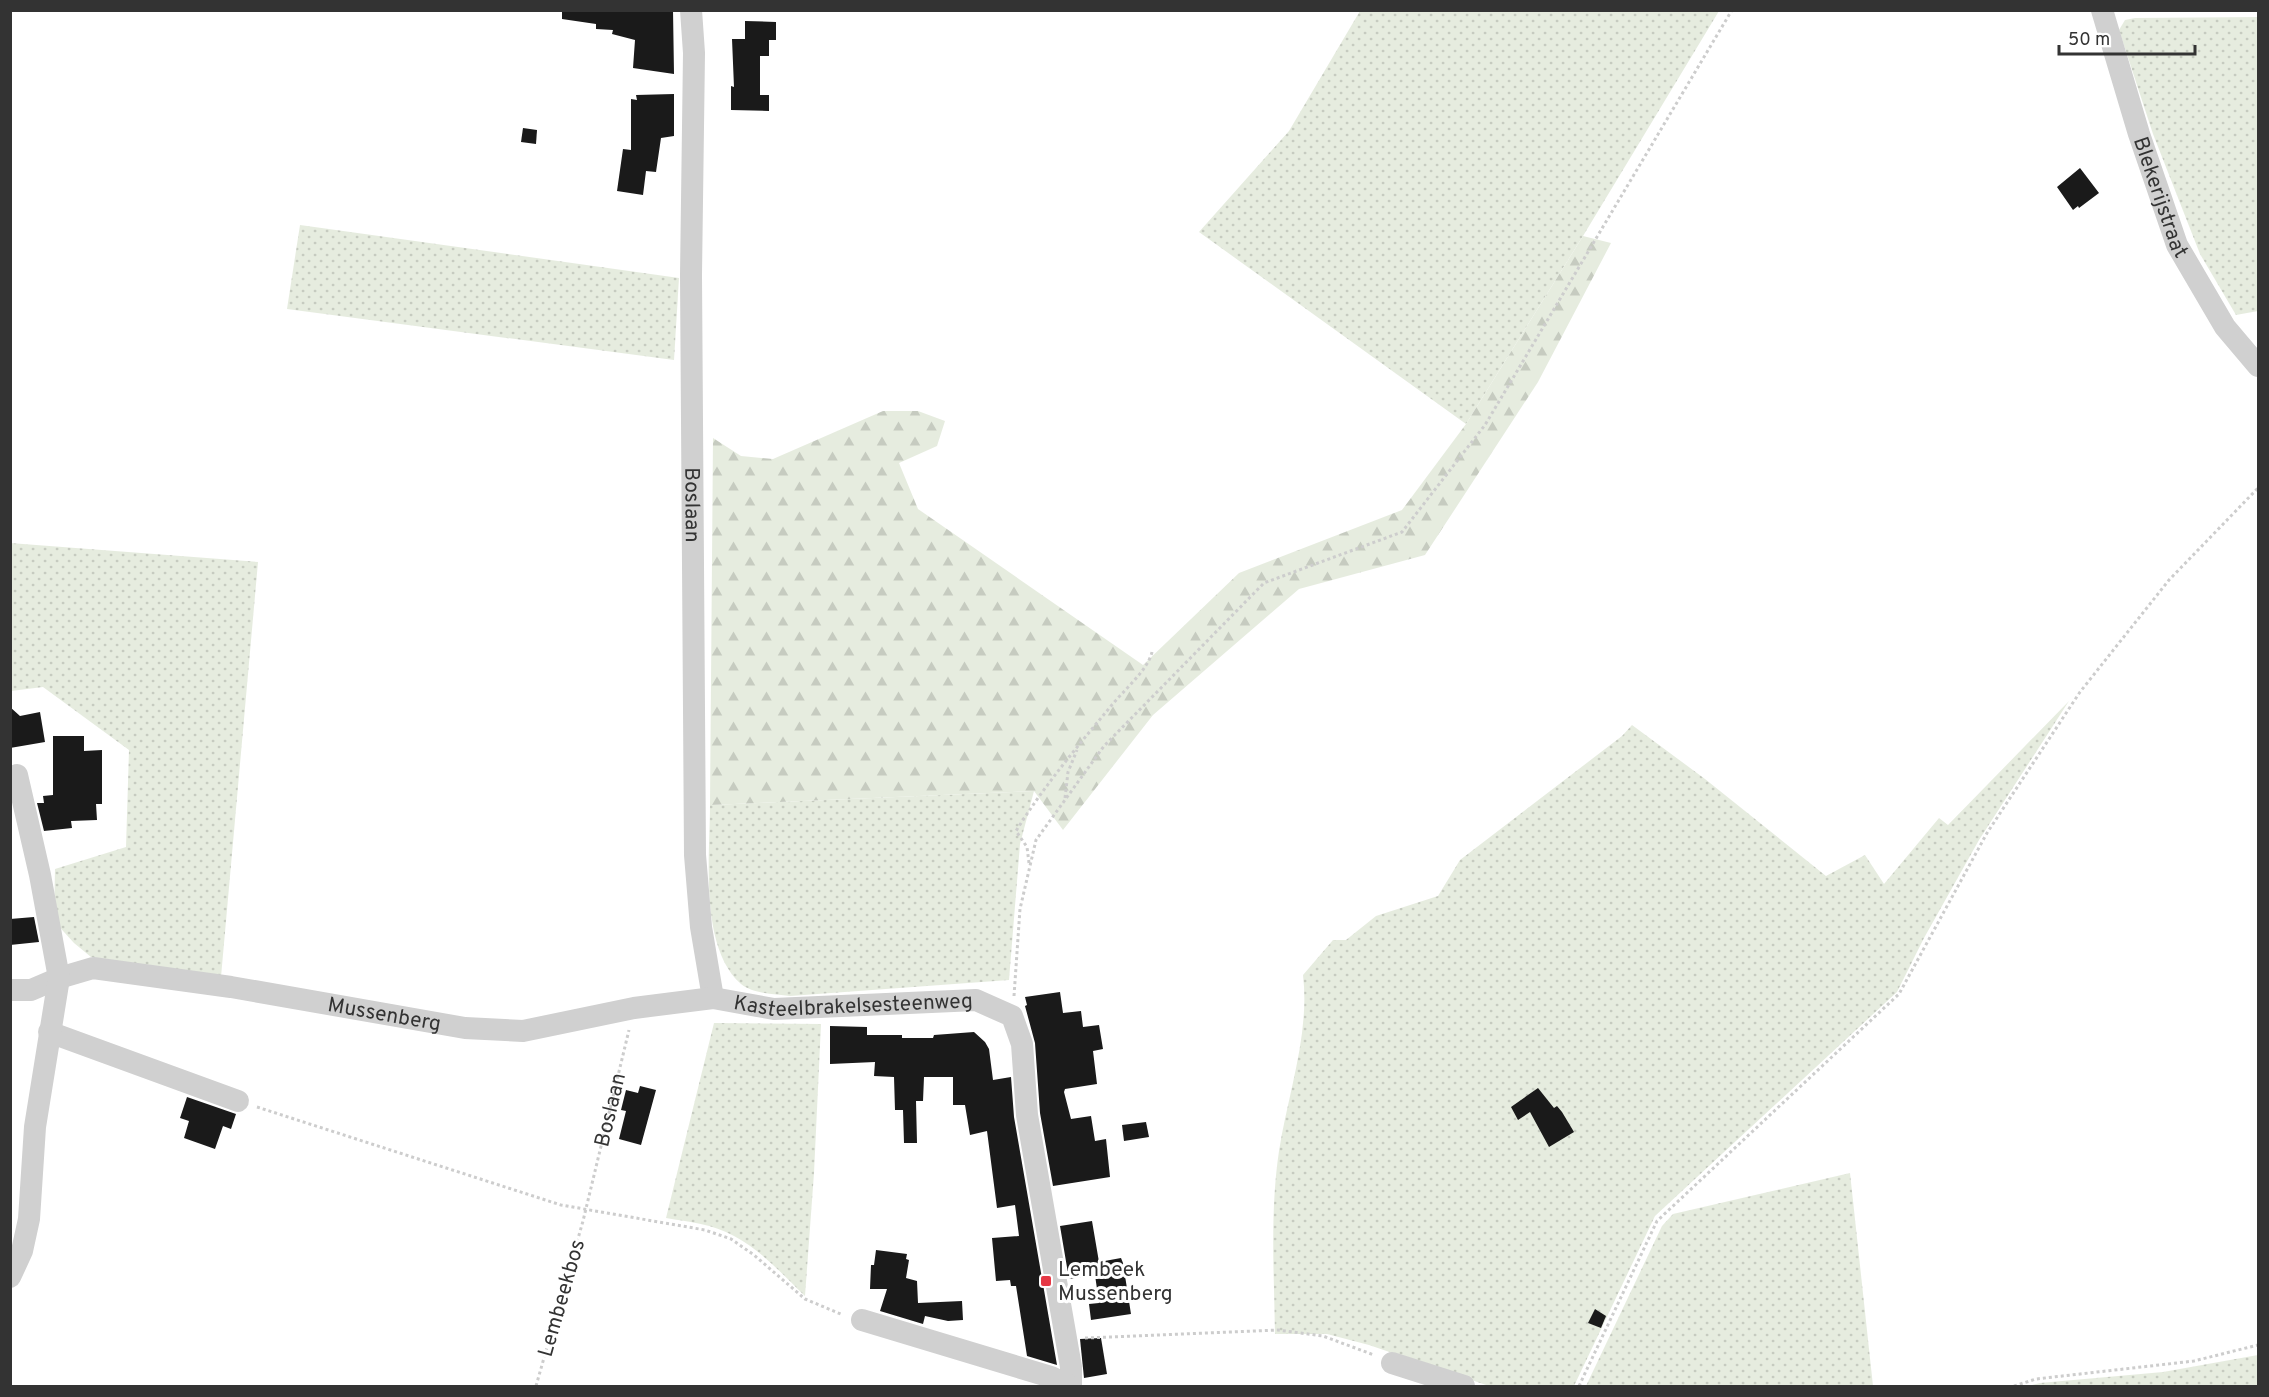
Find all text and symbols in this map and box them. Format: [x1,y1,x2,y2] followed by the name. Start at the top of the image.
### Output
[2059,18,2196,56] scale bar
[2068,29,2110,52] text: 50 m
[2126,133,2194,263] street label: Blekerijstraat
[677,467,705,543] street label: Boslaan
[731,988,973,1024] street label: Kasteelbrakelsesteenweg
[325,992,443,1039] street label: Mussenberg
[589,1070,633,1150] street label: Boslaan
[533,1237,592,1360] street label: Lembeekbos
[1058,1257,1173,1308] place label: Lembeek Mussenberg
[1039,1274,1053,1288] marker: Lembeek Mussenberg

